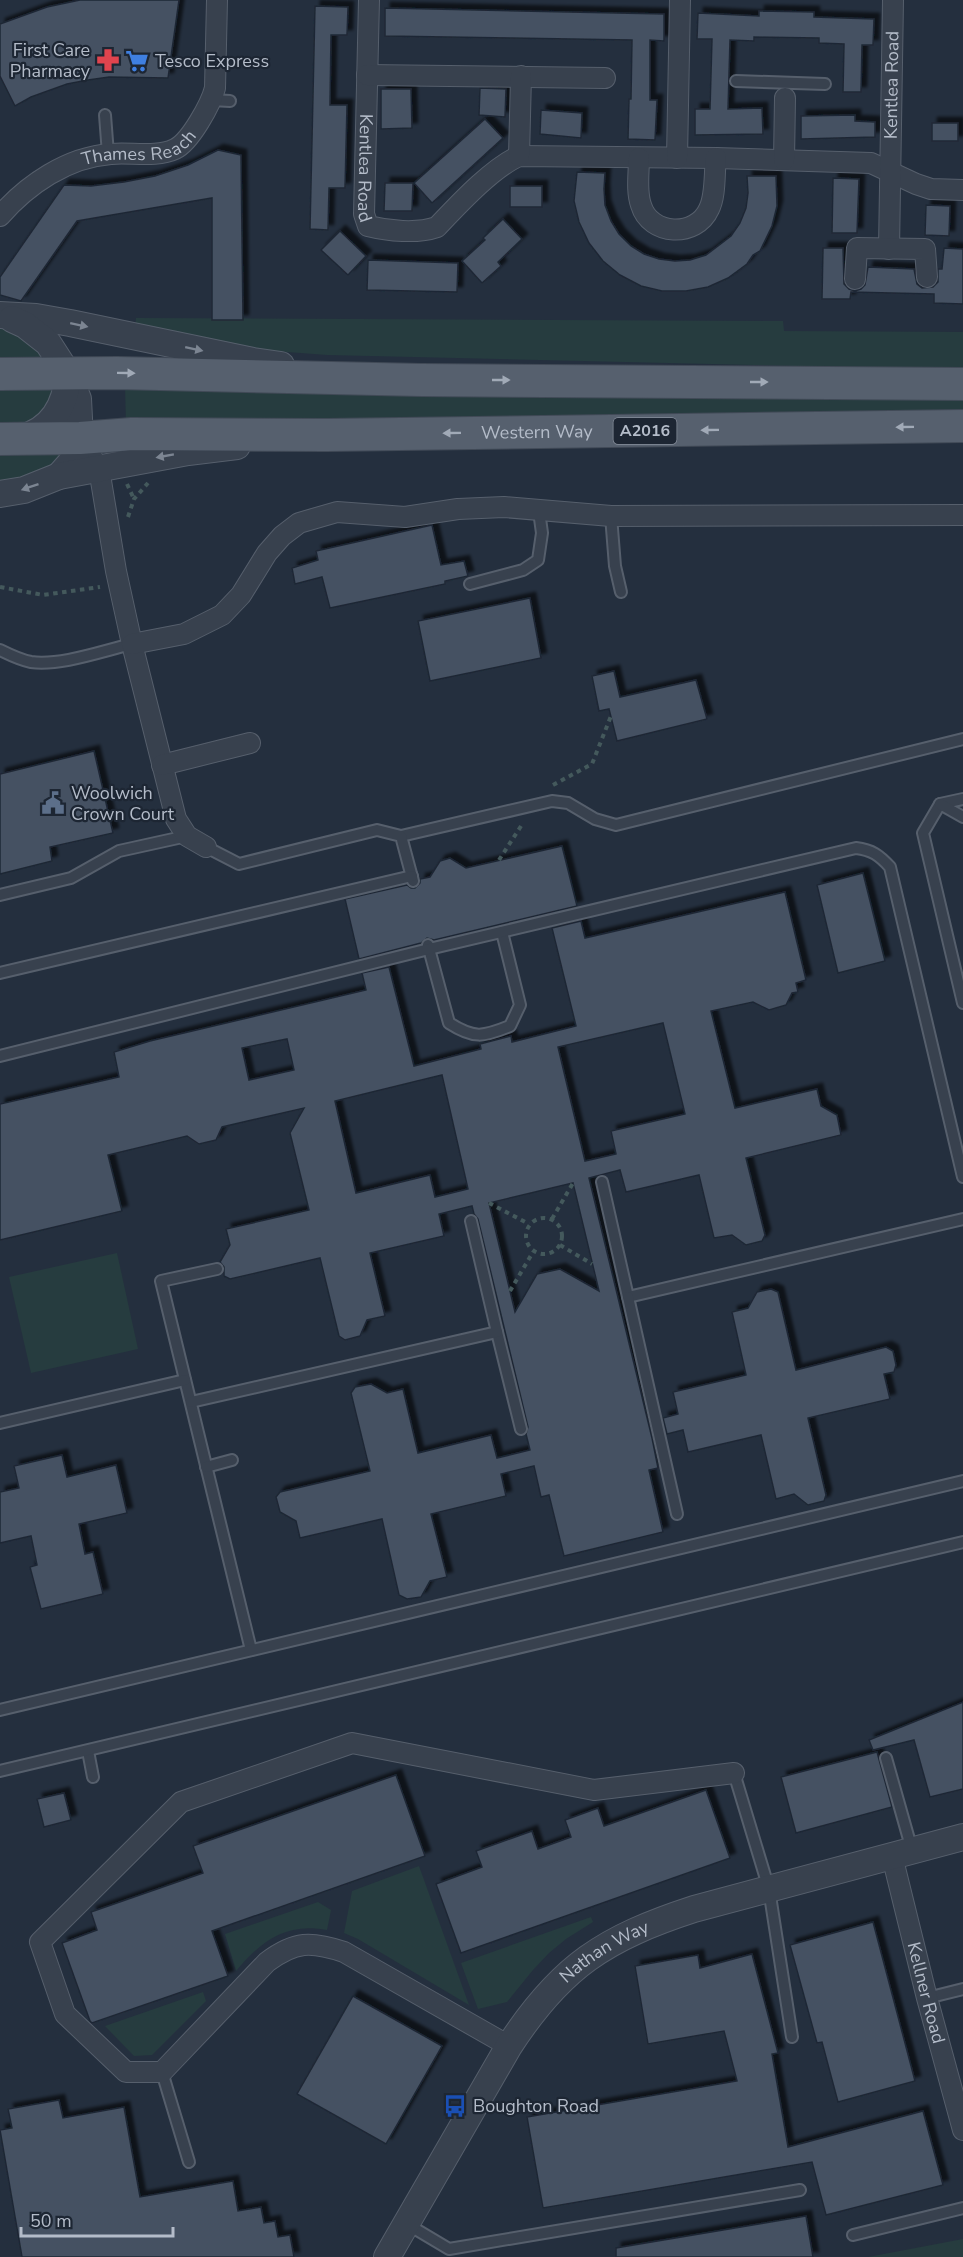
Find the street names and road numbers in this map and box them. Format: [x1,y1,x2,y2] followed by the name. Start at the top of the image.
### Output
[879,31,905,139] street label: Kentlea Road
[352,114,378,225] street label: Kentlea Road
[79,125,202,171] street label: Thames Reach
[614,418,676,444] road number: A2016
[481,419,593,445] street label: Western Way
[554,1914,653,1988] street label: Nathan Way
[902,1939,951,2046] street label: Kellner Road

